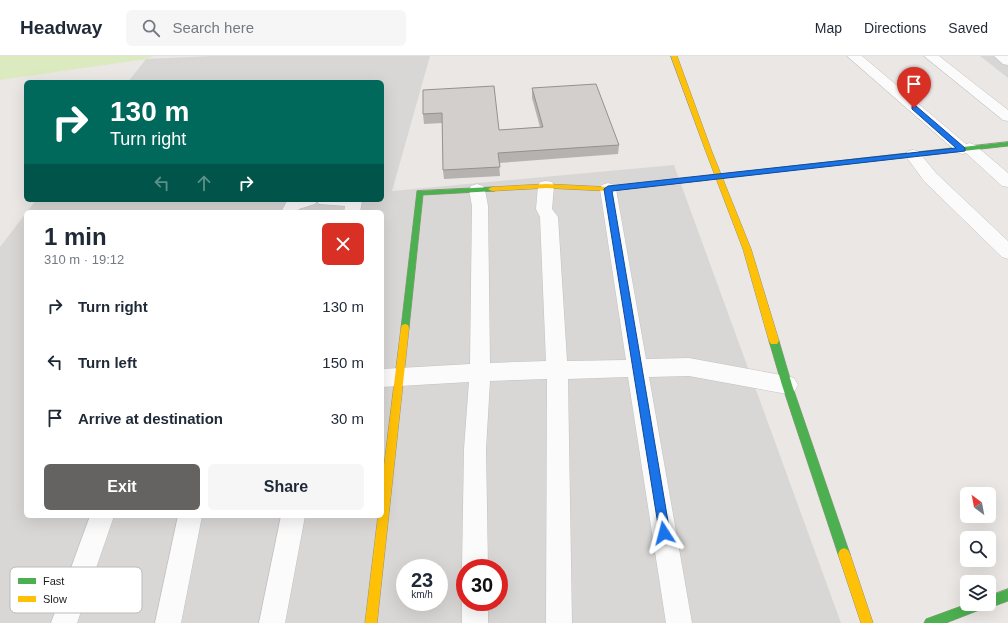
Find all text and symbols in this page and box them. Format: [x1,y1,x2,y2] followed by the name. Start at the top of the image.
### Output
[126,10,406,46] search box
[20,17,102,38] text: Headway
[140,17,162,39] icon: search
[172,19,254,36] text: Search here
[815,20,842,36] text: Map
[864,20,926,36] text: Directions
[948,20,988,36] text: Saved
[897,67,931,108] pin
[903,73,925,95] icon: arrive
[44,96,96,148] icon: right
[110,96,189,127] text: 130 m
[110,129,186,149] text: Turn right
[151,172,173,194] icon: left
[193,172,215,194] icon: ahead
[235,172,257,194] icon: right
[44,223,107,250] text: 1 min
[322,223,364,265] button: close
[44,252,124,267] text: 310 m · 19:12
[44,295,66,317] icon: right
[78,298,148,315] text: Turn right
[322,298,364,315] text: 130 m
[44,351,66,373] icon: left
[78,354,137,371] text: Turn left
[322,354,364,371] text: 150 m
[44,407,66,429] icon: arrive
[78,410,223,427] text: Arrive at destination
[331,410,364,427] text: 30 m
[44,464,200,510] button: Exit
[208,464,364,510] button: Share
[960,487,996,523] north arrow
[960,487,996,611] map controls
[643,512,685,554] position arrow
[960,531,996,567] button: search
[456,559,508,611] speed limit sign: 30
[10,567,142,613] legend
[411,569,433,591] text: 23
[43,575,64,587] text: Fast
[960,575,996,611] button: layers
[411,589,433,600] text: km/h
[43,593,67,605] text: Slow

